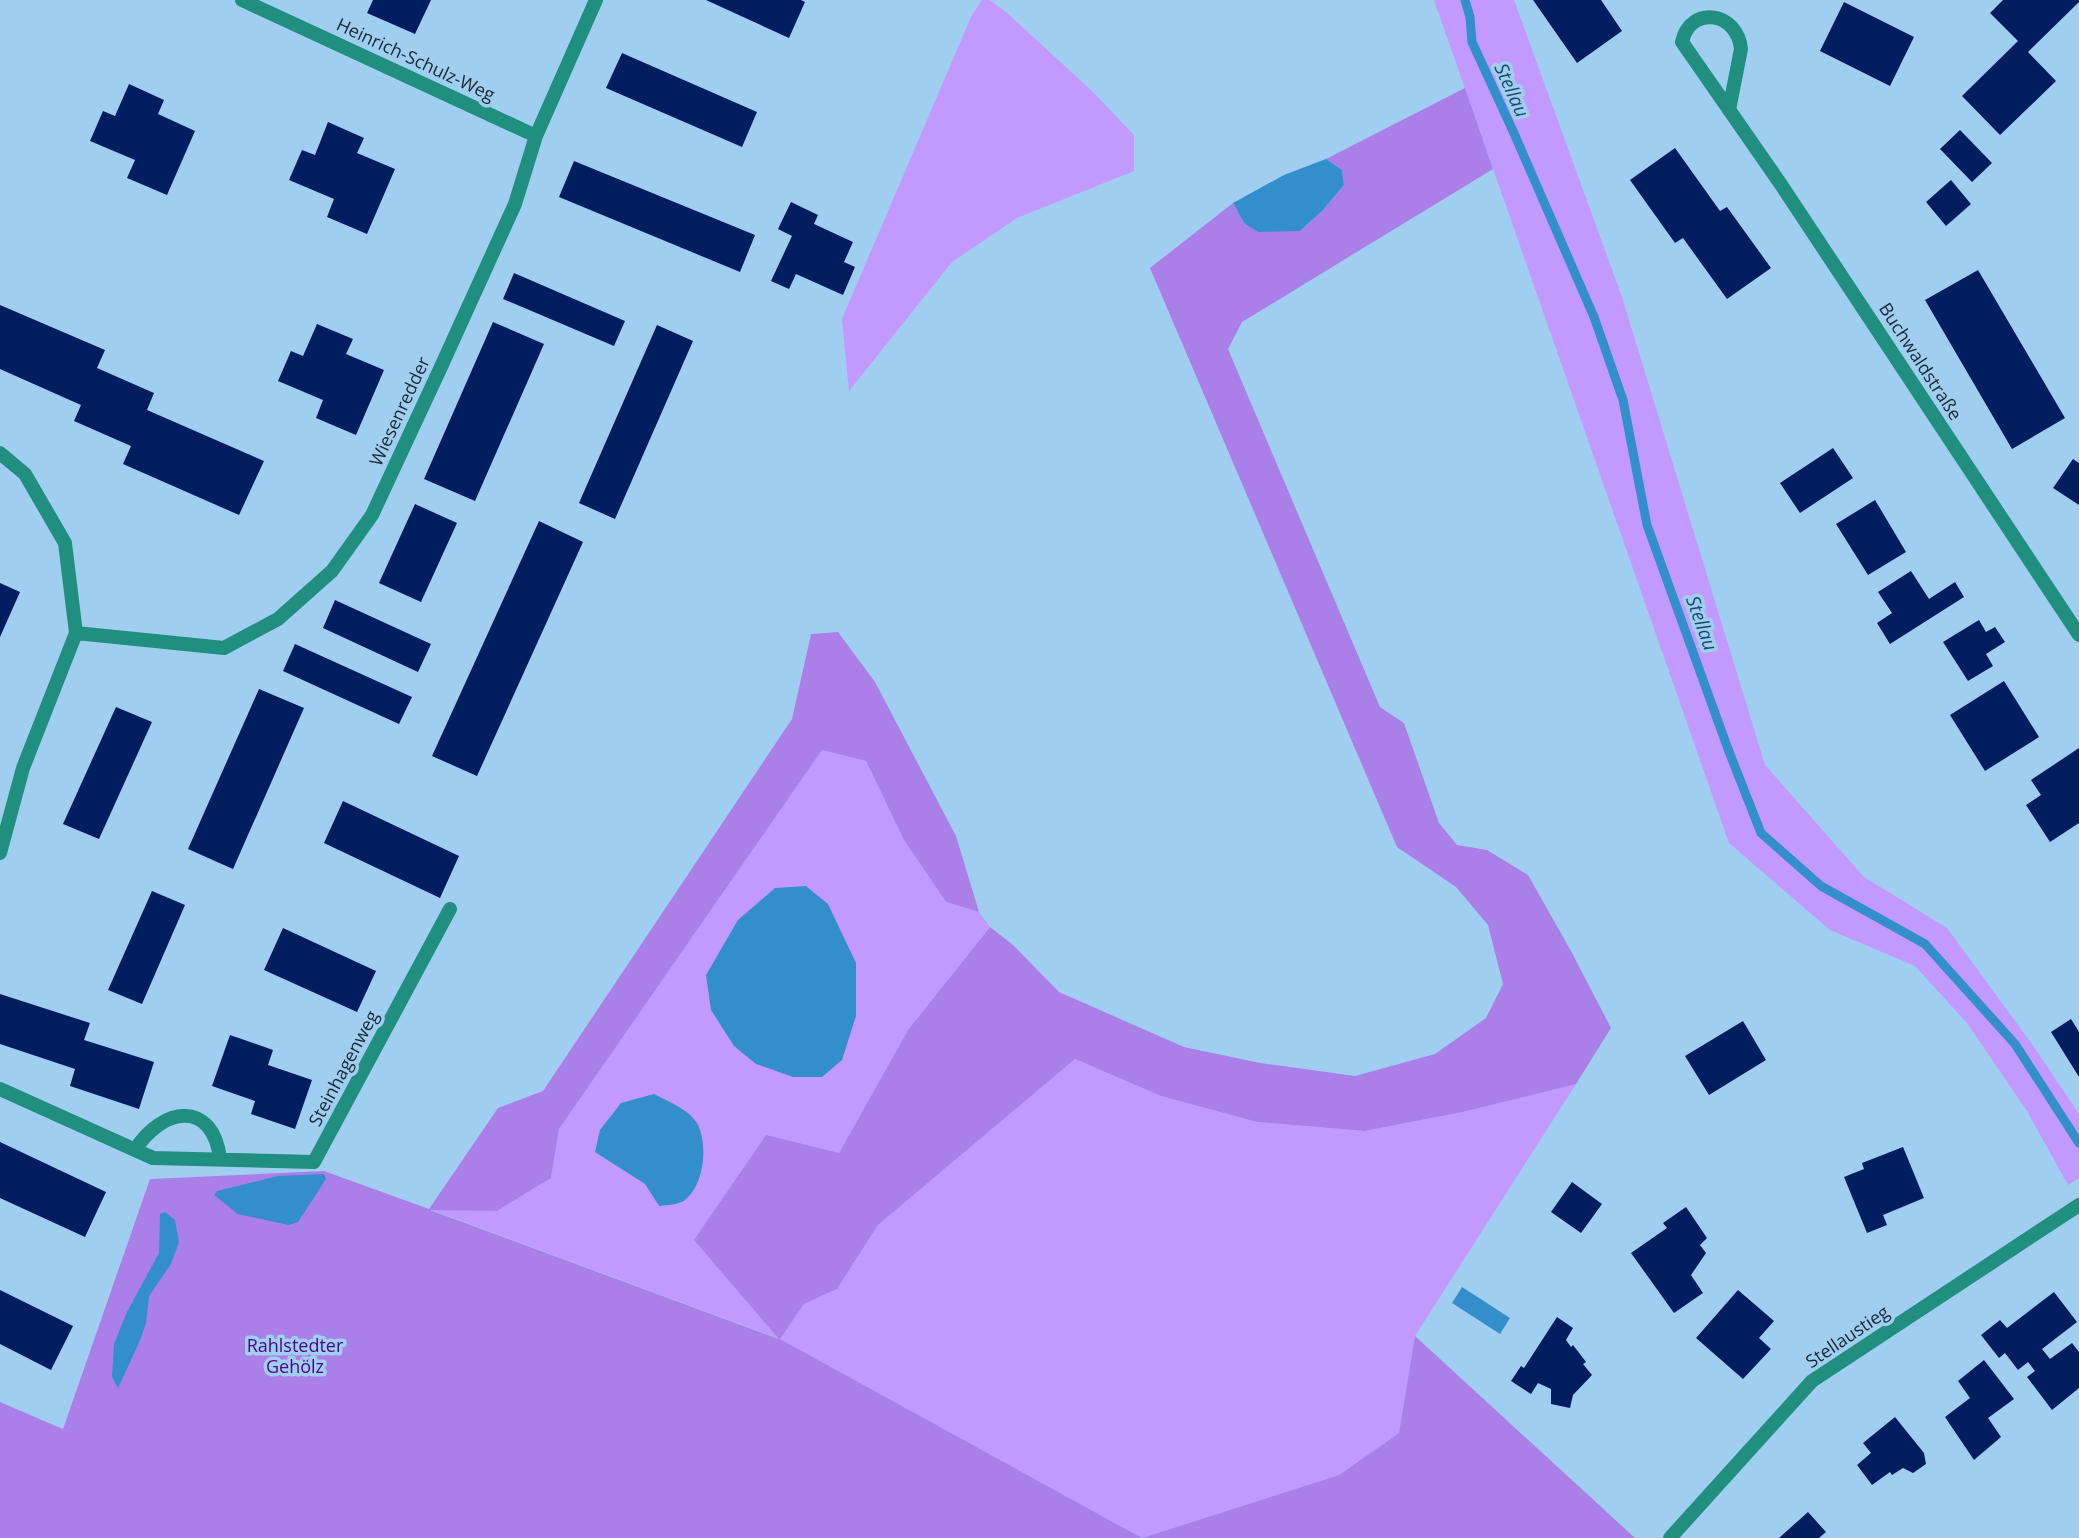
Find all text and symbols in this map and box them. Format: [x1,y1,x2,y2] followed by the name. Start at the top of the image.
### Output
[333,12,499,106] street label: Heinrich-Schulz-Weg
[1489,59,1535,121] water label: Stellau
[1874,298,1968,424] street label: Buchwaldstraße
[363,352,435,470] street label: Wiesenredder
[1680,592,1724,654] water label: Stellau
[302,1006,384,1130] street label: Steinhagenweg
[1801,1299,1894,1373] street label: Stellaustieg
[247,1333,344,1378] park label: Rahlstedter Gehölz

